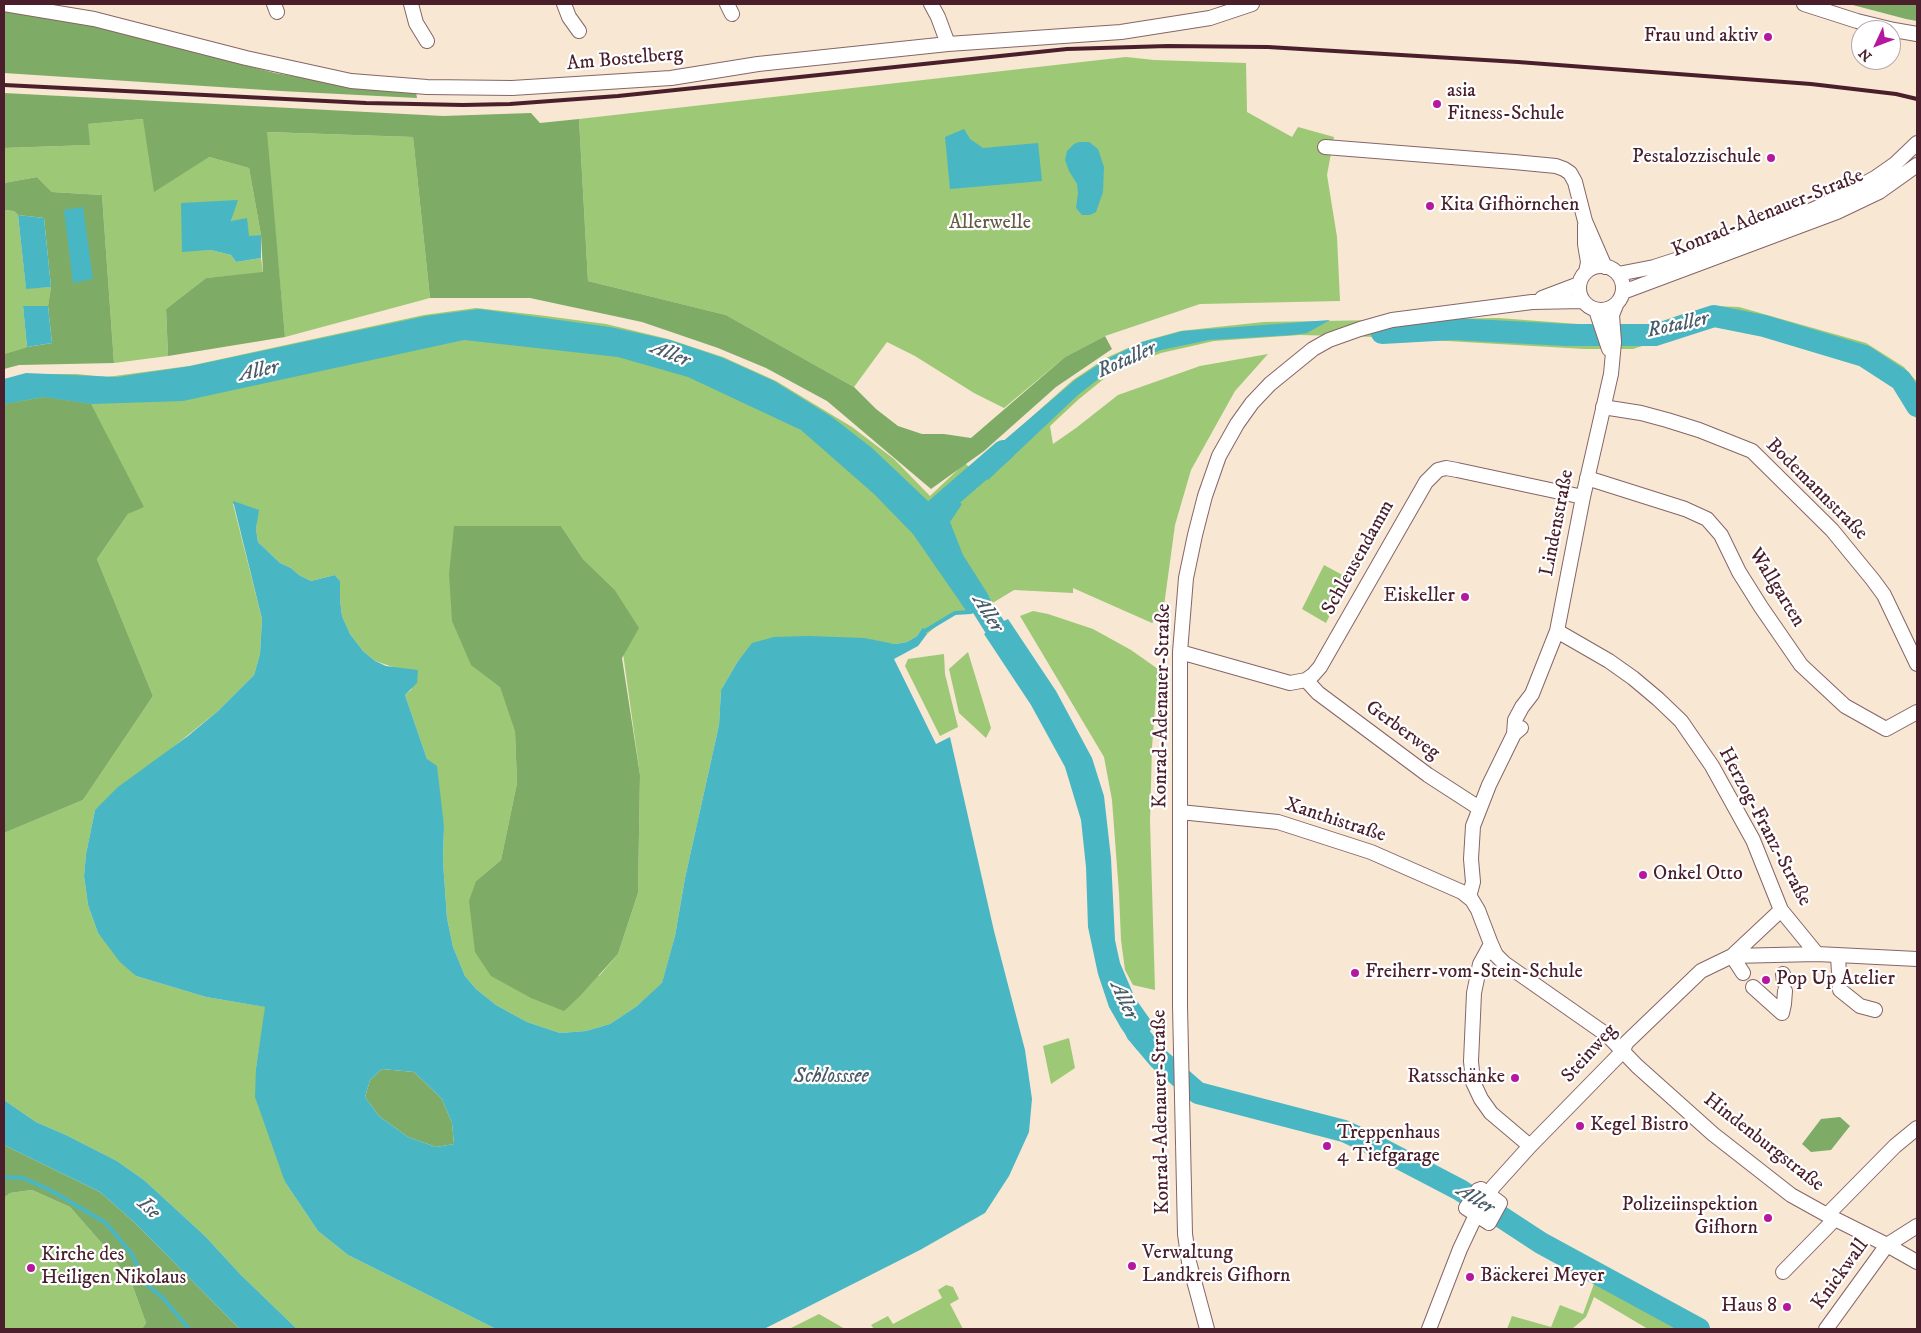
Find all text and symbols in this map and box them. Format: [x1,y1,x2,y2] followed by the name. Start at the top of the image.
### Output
[1851,20,1901,70] north arrow
[1644,25,1758,49] place label: Frau und aktiv
[1762,31,1774,43] marker: Frau und aktiv
[566,43,684,77] street label: Am Bostelberg
[1855,44,1876,65] text: N
[1447,80,1564,127] place label: asia Fitness-Schule
[1431,98,1443,110] marker: asia Fitness-Schule
[1632,146,1761,170] place label: Pestalozzischule
[1765,152,1777,164] marker: Pestalozzischule
[1669,165,1867,263] street label: Konrad-Adenauer-Straße
[1440,194,1579,218] place label: Kita Gifhörnchen
[1424,200,1436,212] marker: Kita Gifhörnchen
[949,212,1031,236] park label: Allerwelle
[1645,307,1711,345] water label: Rotaller
[647,336,693,374] water label: Aller
[1094,337,1160,385] water label: Rotaller
[237,356,281,388] water label: Aller
[1760,434,1872,546] street label: Bodemannstraße
[1536,468,1580,578] street label: Lindenstraße
[1318,496,1400,620] street label: Schleusendamm
[1742,544,1810,632] street label: Wallgarten
[1383,585,1455,609] place label: Eiskeller
[966,591,1008,637] water label: Aller
[1459,591,1471,603] marker: Eiskeller
[1149,603,1177,809] street label: Konrad-Adenauer-Straße
[1360,696,1444,766] street label: Gerberweg
[1712,744,1816,910] street label: Herzog-Franz-Straße
[1281,793,1389,849] street label: Xanthistraße
[1653,863,1743,887] place label: Onkel Otto
[1637,869,1649,881] marker: Onkel Otto
[1365,961,1583,985] place label: Freiherr-vom-Stein-Schule
[1349,967,1361,979] marker: Freiherr-vom-Stein-Schule
[1776,968,1895,992] place label: Pop Up Atelier
[1760,974,1772,986] marker: Pop Up Atelier
[1103,978,1143,1024] water label: Aller
[1148,1009,1176,1215] street label: Konrad-Adenauer-Straße
[1557,1019,1623,1089] street label: Steinweg
[793,1065,869,1091] water label: Schlosssee
[1407,1066,1505,1090] place label: Ratsschänke
[1509,1072,1521,1084] marker: Ratsschänke
[1698,1088,1828,1198] street label: Hindenburgstraße
[1590,1114,1688,1138] place label: Kegel Bistro
[1574,1120,1586,1132] marker: Kegel Bistro
[1337,1122,1440,1169] place label: Treppenhaus 4 Tiefgarage
[1321,1140,1333,1152] marker: Treppenhaus 4 Tiefgarage
[1452,1179,1498,1221] water label: Aller
[131,1192,165,1226] water label: Ise
[1622,1194,1758,1241] place label: Polizeiinspektion Gifhorn
[1762,1212,1774,1224] marker: Polizeiinspektion Gifhorn
[1807,1235,1875,1315] street label: Knickwall
[1142,1242,1291,1289] place label: Verwaltung Landkreis Gifhorn
[41,1244,186,1291] place label: Kirche des Heiligen Nikolaus
[1126,1260,1138,1272] marker: Verwaltung Landkreis Gifhorn
[25,1262,37,1274] marker: Kirche des Heiligen Nikolaus
[1480,1265,1604,1289] place label: Bäckerei Meyer
[1464,1271,1476,1283] marker: Bäckerei Meyer
[1721,1295,1777,1319] place label: Haus 8
[1781,1301,1793,1313] marker: Haus 8

